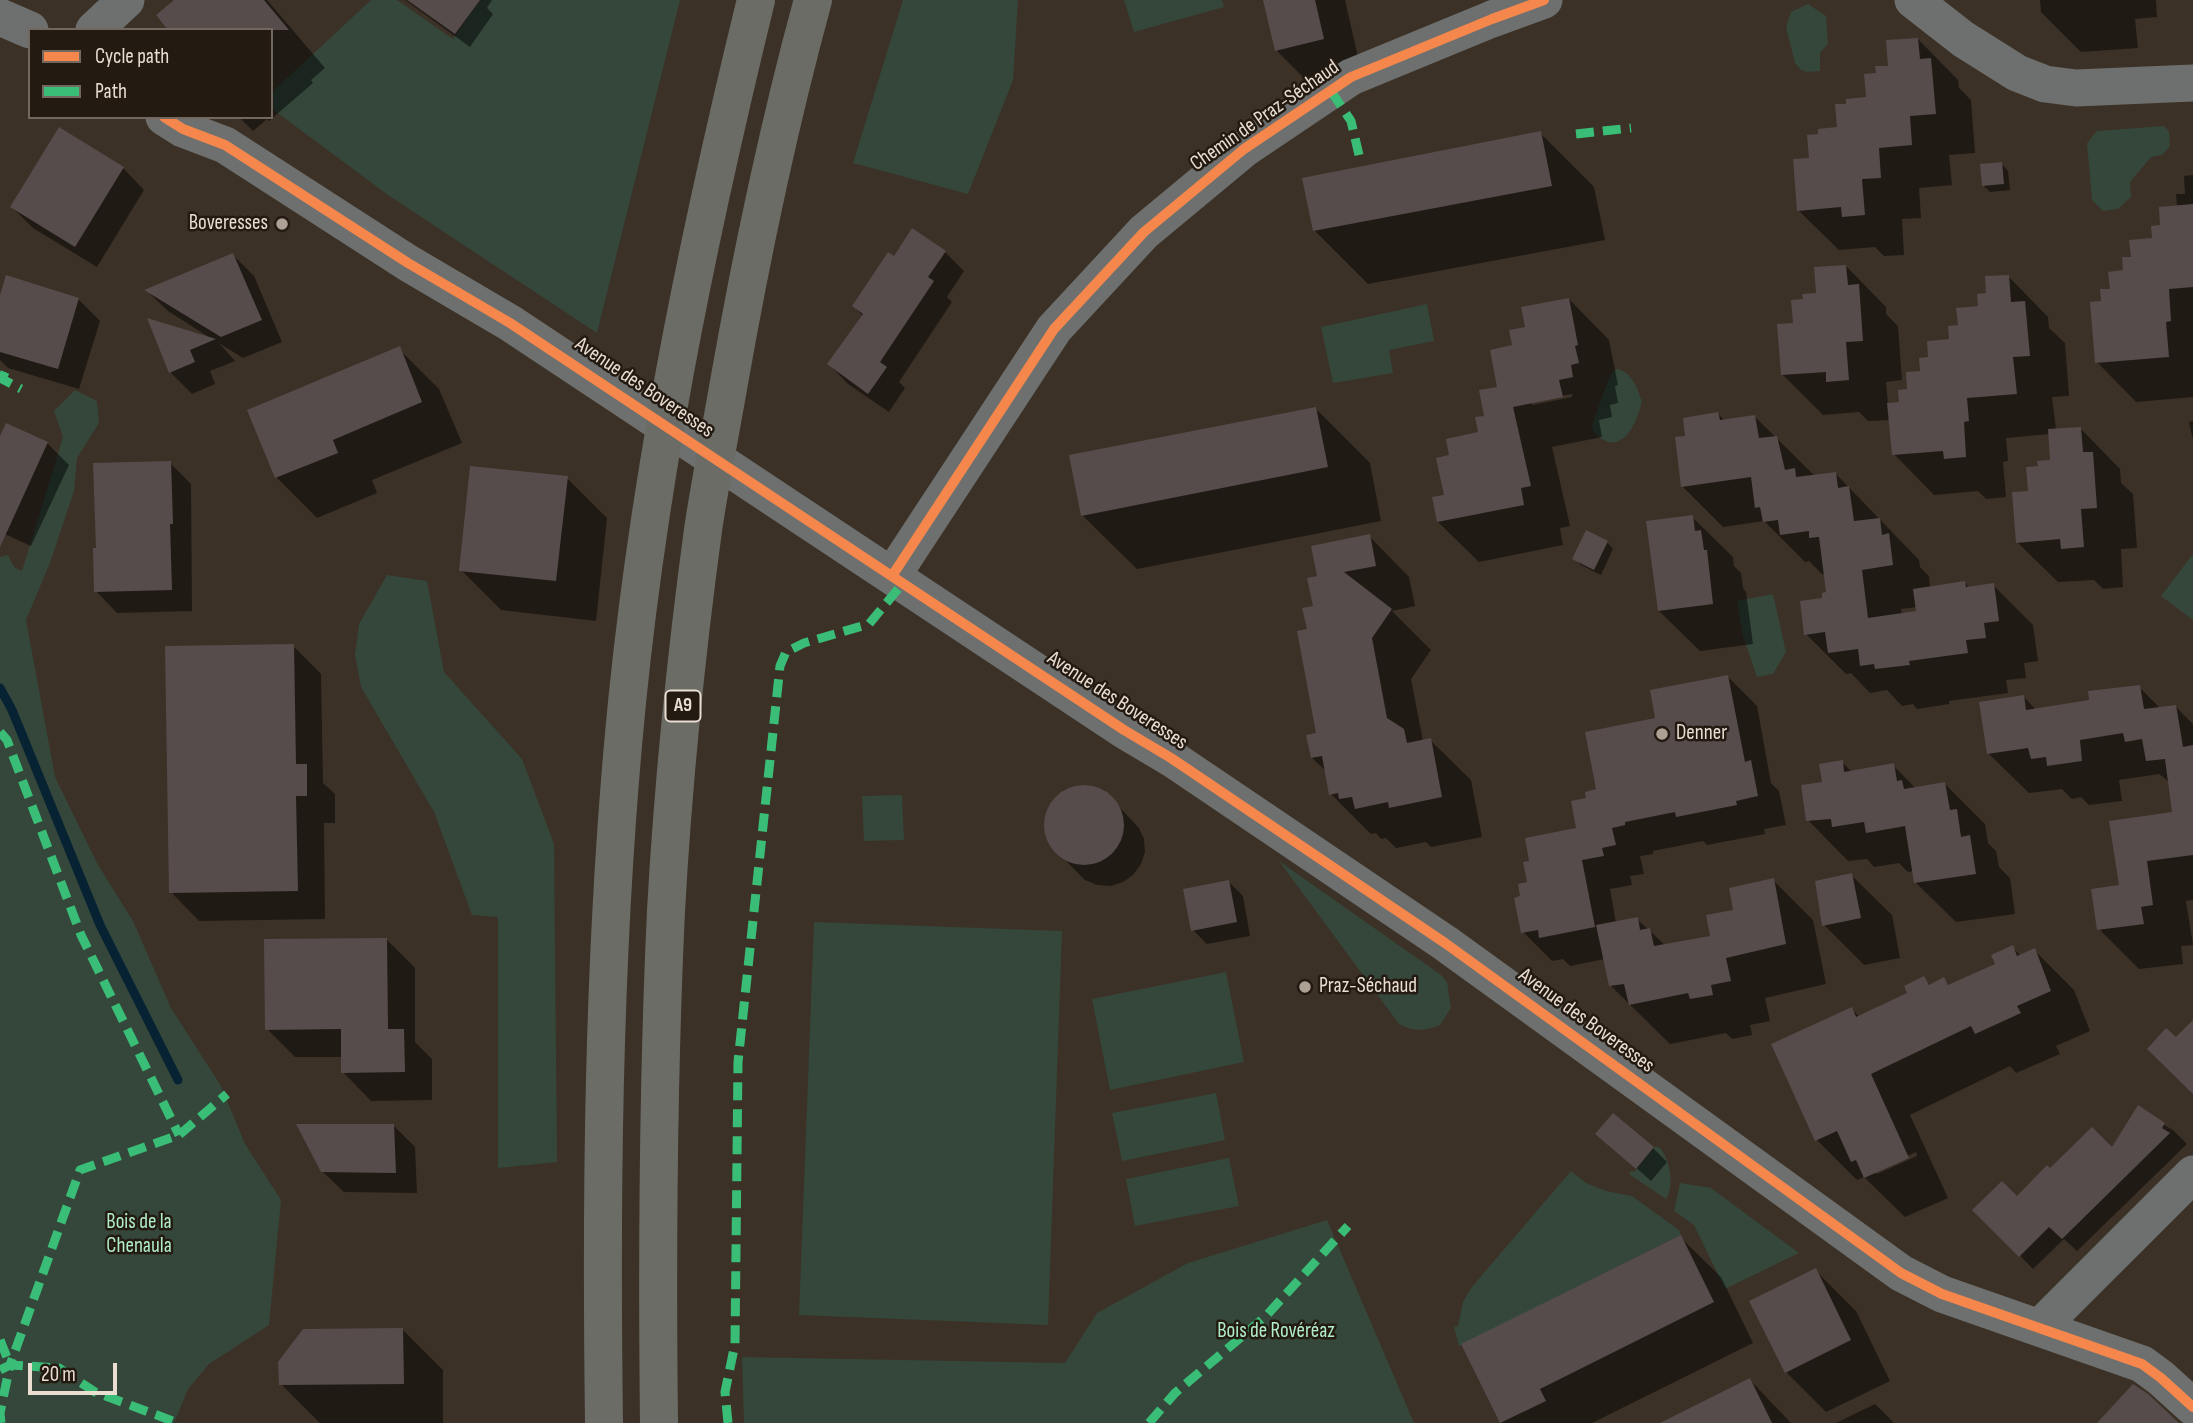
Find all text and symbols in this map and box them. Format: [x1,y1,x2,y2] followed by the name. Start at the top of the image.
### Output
[28,28,273,119] legend
[95,44,169,69] text: Cycle path
[1186,55,1344,177] street label: Chemin de Praz-Séchaud
[95,79,127,104] text: Path
[189,211,268,237] place label: Boveresses
[274,216,290,232] marker: Boveresses
[570,332,718,444] street label: Avenue des Boveresses
[1042,646,1192,756] street label: Avenue des Boveresses
[666,691,700,722] road number: A9
[1676,721,1727,747] place label: Denner
[1654,726,1670,742] marker: Denner
[1513,963,1659,1079] street label: Avenue des Boveresses
[1319,974,1417,1000] place label: Praz-Séchaud
[1297,979,1313,995] marker: Praz-Séchaud
[106,1210,172,1260] park label: Bois de la Chenaula
[1217,1319,1335,1345] park label: Bois de Rovéréaz
[32,1350,121,1394] scale bar
[41,1362,76,1387] text: 20 m

